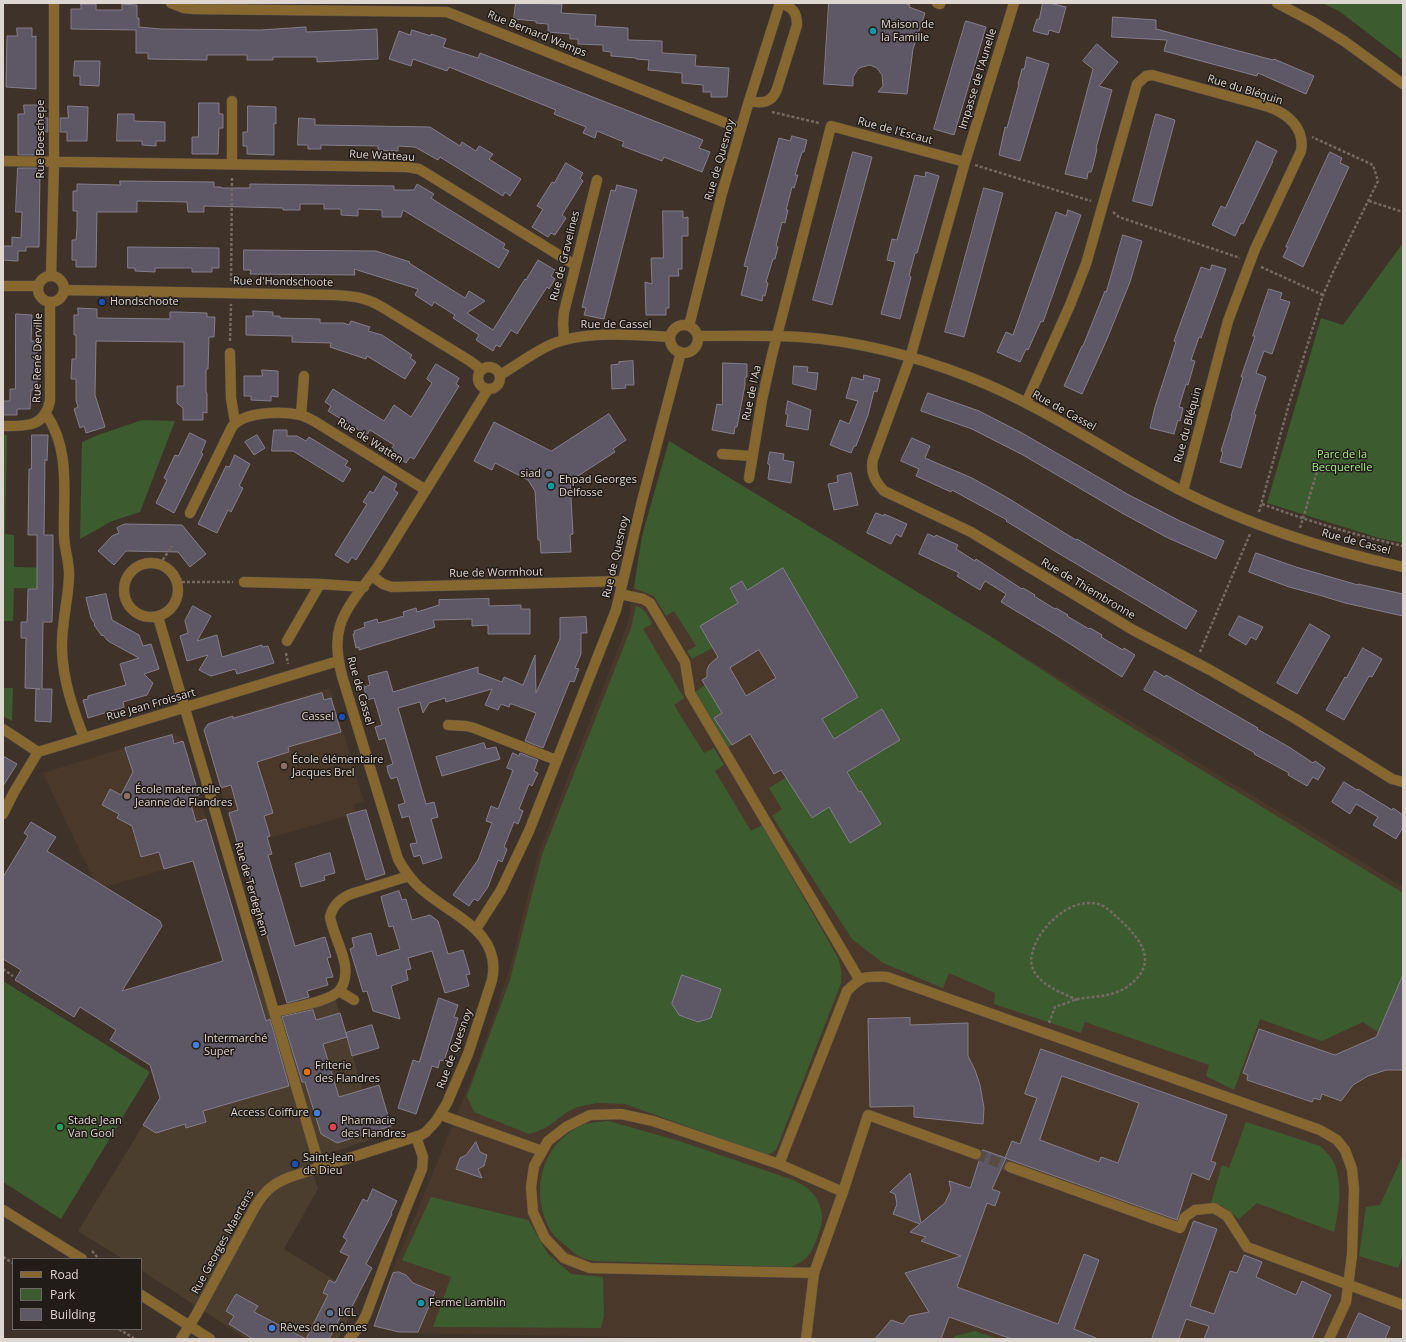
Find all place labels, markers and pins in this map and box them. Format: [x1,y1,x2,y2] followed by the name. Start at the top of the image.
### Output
[881,18,934,44] place label: Maison de la Famille
[868,26,878,36] marker: Maison de la Famille
[110,295,179,309] place label: Hondschoote
[97,297,107,307] marker: Hondschoote
[520,467,541,481] place label: siad
[544,469,554,479] marker: siad
[559,473,637,499] place label: Ehpad Georges Delfosse
[546,481,556,491] marker: Ehpad Georges Delfosse
[302,710,334,724] place label: Cassel
[337,712,347,722] marker: Cassel
[292,753,384,779] place label: École élémentaire Jacques Brel
[279,761,289,771] marker: École élémentaire Jacques Brel
[135,783,232,809] place label: École maternelle Jeanne de Flandres
[122,791,132,801] marker: École maternelle Jeanne de Flandres
[204,1032,267,1058] place label: Intermarché Super
[191,1040,201,1050] marker: Intermarché Super
[315,1059,380,1085] place label: Friterie des Flandres
[302,1067,312,1077] marker: Friterie des Flandres
[231,1106,309,1120] place label: Access Coiffure
[312,1108,322,1118] marker: Access Coiffure
[68,1114,122,1140] place label: Stade Jean Van Gool
[341,1114,406,1140] place label: Pharmacie des Flandres
[55,1122,65,1132] marker: Stade Jean Van Gool
[328,1122,338,1132] marker: Pharmacie des Flandres
[303,1151,354,1177] place label: Saint-Jean de Dieu
[290,1159,300,1169] marker: Saint-Jean de Dieu
[429,1296,506,1310] place label: Ferme Lamblin
[416,1298,426,1308] marker: Ferme Lamblin
[338,1306,356,1320] place label: LCL
[325,1308,335,1318] marker: LCL
[280,1321,367,1335] place label: Rêves de mômes
[267,1323,277,1333] marker: Rêves de mômes

